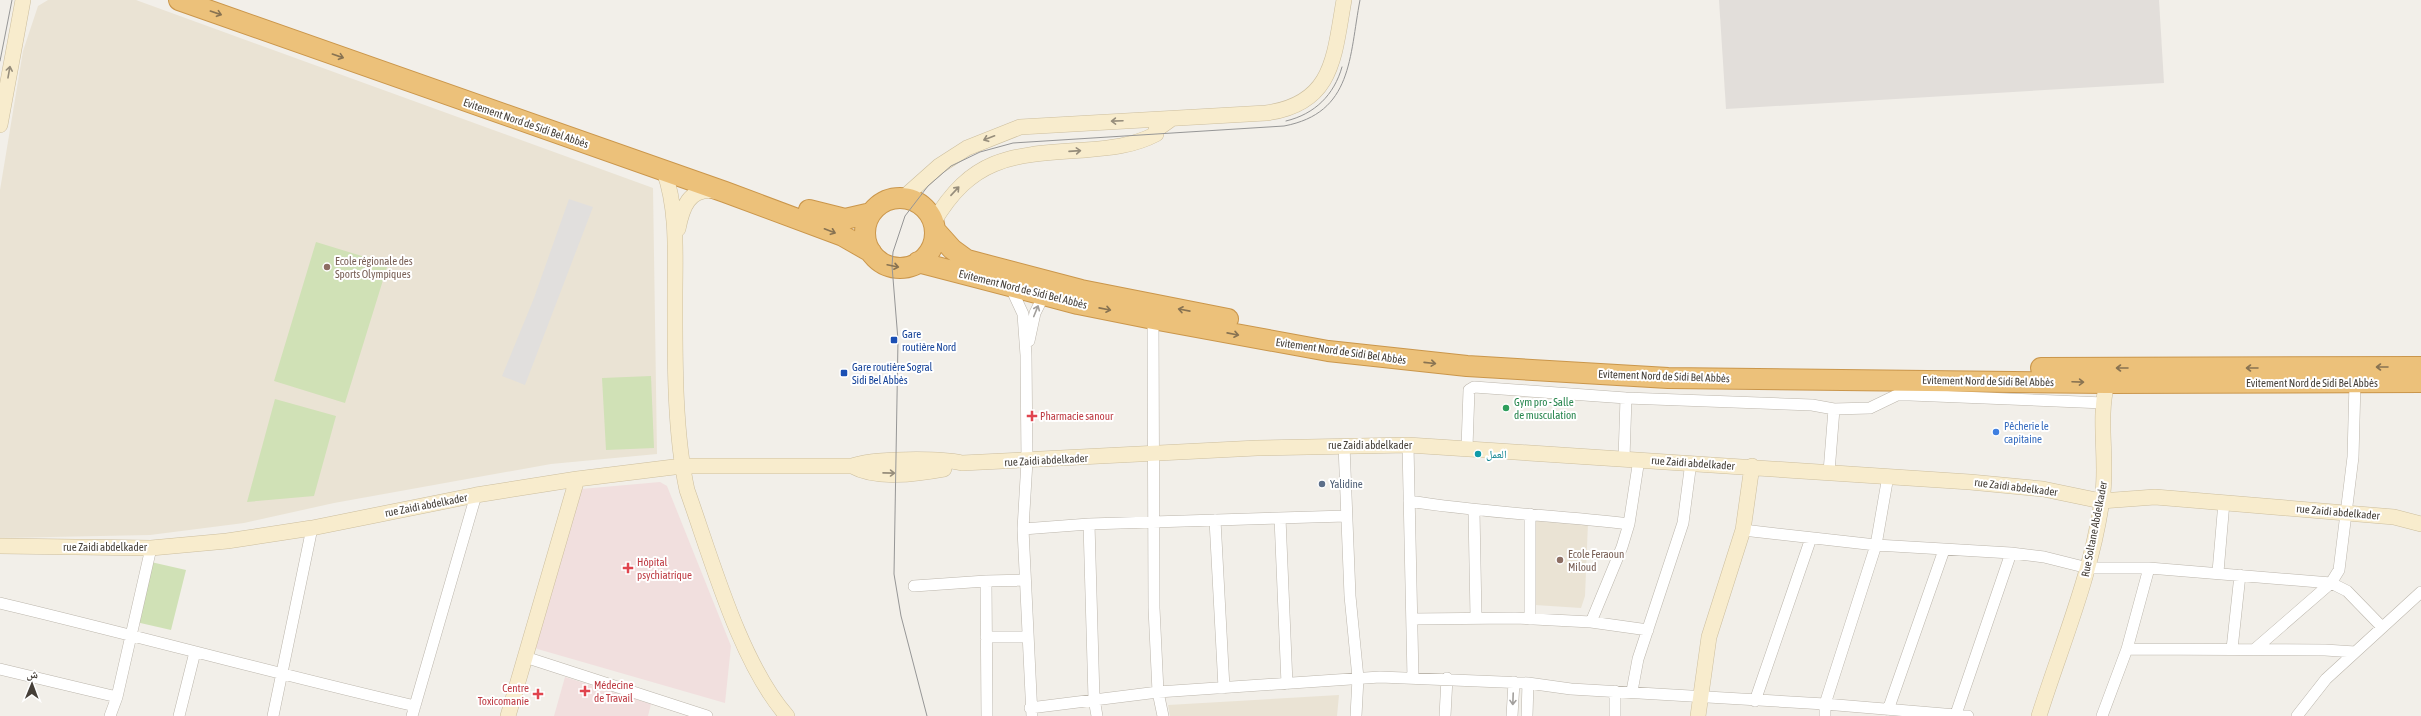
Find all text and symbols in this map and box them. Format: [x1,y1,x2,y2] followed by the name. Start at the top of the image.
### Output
[209,10,222,17] one-way arrow
[332,53,344,61] one-way arrow
[5,66,13,79] one-way arrow
[462,96,590,150] street label: Evitement Nord de Sidi Bel Abbès
[1111,118,1124,125] one-way arrow
[984,134,996,142] one-way arrow
[1068,147,1081,154] one-way arrow
[951,186,960,196] one-way arrow
[824,228,836,236] one-way arrow
[335,255,413,280] place label: Ecole régionale des Sports Olympiques
[322,262,332,272] marker: Ecole régionale des Sports Olympiques
[886,262,899,270] one-way arrow
[958,267,1088,311] street label: Evitement Nord de Sidi Bel Abbès
[1033,305,1041,317] one-way arrow
[1098,306,1111,314] one-way arrow
[1178,306,1191,314] one-way arrow
[902,328,956,353] place label: Gare routière Nord
[1226,330,1239,338] one-way arrow
[889,335,899,345] marker: Gare routière Nord
[1275,336,1407,366] street label: Evitement Nord de Sidi Bel Abbès
[1423,359,1436,366] one-way arrow
[852,361,933,386] place label: Gare routière Sogral Sidi Bel Abbès
[2376,363,2389,371] one-way arrow
[2116,364,2129,372] one-way arrow
[2246,364,2259,372] one-way arrow
[839,368,849,378] marker: Gare routière Sogral Sidi Bel Abbès
[1598,368,1730,384] street label: Evitement Nord de Sidi Bel Abbès
[1922,374,2054,388] street label: Evitement Nord de Sidi Bel Abbès
[2246,377,2378,389] street label: Evitement Nord de Sidi Bel Abbès
[2071,378,2084,386] one-way arrow
[1514,396,1576,421] place label: Gym pro - Salle de musculation
[1501,403,1511,413] marker: Gym pro - Salle de musculation
[1040,410,1114,422] place label: Pharmacie sanour
[1027,411,1037,421] marker: Pharmacie sanour
[2004,420,2049,445] place label: Pêcherie le capitaine
[1991,427,2001,437] marker: Pêcherie le capitaine
[1328,439,1413,451] street label: rue Zaidi abdelkader
[1486,448,1507,461] place label: العمل
[1473,449,1483,459] marker: العمل
[1004,452,1089,468] street label: rue Zaidi abdelkader
[1651,454,1736,472] street label: rue Zaidi abdelkader
[882,469,895,477] one-way arrow
[1974,476,2059,498] street label: rue Zaidi abdelkader
[1330,478,1363,490] place label: Yalidine
[1317,479,1327,489] marker: Yalidine
[2079,479,2109,578] street label: Rue Soltane Abdelkader
[384,491,469,519] street label: rue Zaidi abdelkader
[2296,502,2381,522] street label: rue Zaidi abdelkader
[63,541,148,553] street label: rue Zaidi abdelkader
[1568,548,1624,573] place label: Ecole Feraoun Miloud
[1555,555,1565,565] marker: Ecole Feraoun Miloud
[637,556,692,581] place label: Hôpital psychiatrique
[622,562,634,574] marker: Hôpital psychiatrique
[12,664,52,704] north arrow
[26,668,38,682] text: ش
[594,679,633,704] place label: Médecine de Travail
[478,682,529,707] place label: Centre Toxicomanie
[579,685,591,697] marker: Médecine de Travail
[532,688,544,700] marker: Centre Toxicomanie
[1509,692,1517,705] one-way arrow

